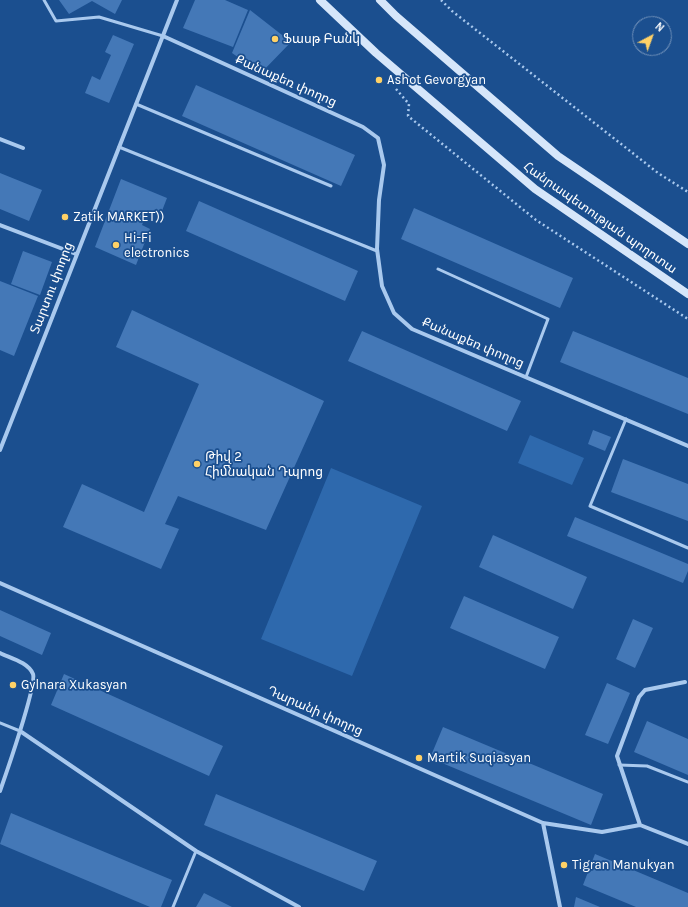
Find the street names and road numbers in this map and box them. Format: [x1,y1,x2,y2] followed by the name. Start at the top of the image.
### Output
[233,52,339,110] street label: Քանաքեռ փողոց
[520,159,680,277] street label: Հանրապետության պողոտա
[27,240,77,336] street label: Տարտու փողոց
[420,314,526,372] street label: Քանաքեռ փողոց
[265,683,365,739] street label: Դարանի փողոց

